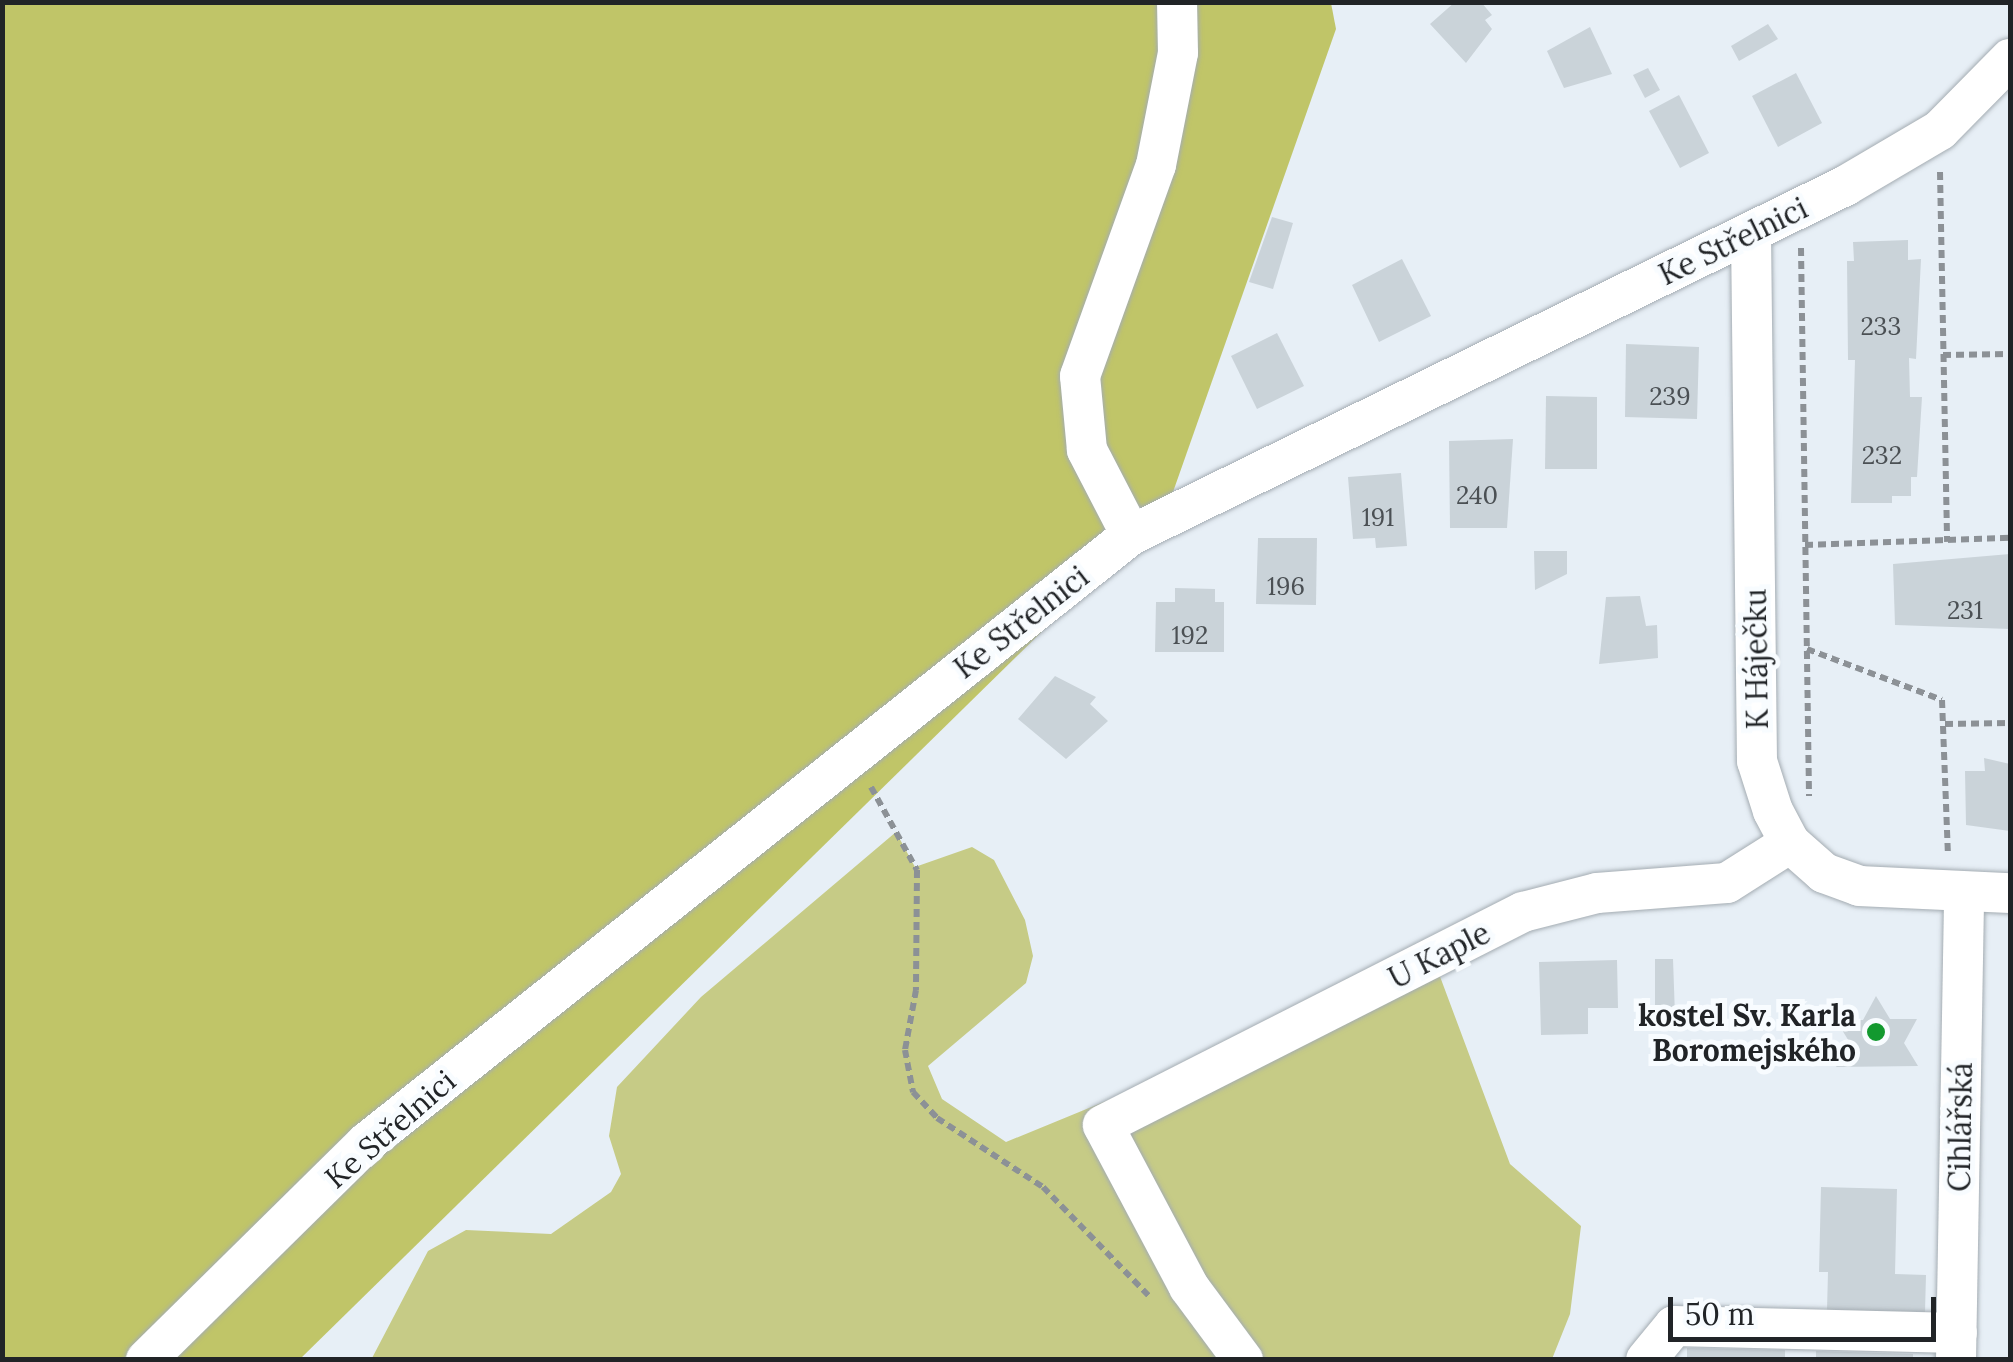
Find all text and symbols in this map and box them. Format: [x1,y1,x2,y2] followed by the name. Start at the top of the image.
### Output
[1653,190,1813,292] street label: Ke Střelnici
[1861,311,1901,341] house number: 233
[1649,381,1691,411] house number: 239
[1862,440,1902,470] house number: 232
[1456,480,1498,510] house number: 240
[1362,502,1394,532] house number: 191
[947,558,1095,686] street label: Ke Střelnici
[1267,571,1305,601] house number: 196
[1737,588,1775,730] street label: K Háječku
[1947,595,1983,625] house number: 231
[1172,620,1208,650] house number: 192
[1382,914,1496,996] street label: U Kaple
[1638,997,1856,1068] place label: kostel Sv. Karla Boromejského
[1865,1021,1887,1043] marker: kostel Sv. Karla Boromejského
[1941,1062,1979,1192] street label: Cihlářská
[317,1063,463,1195] street label: Ke Střelnici
[1673,1277,1940,1339] scale bar
[1685,1295,1755,1333] text: 50 m

